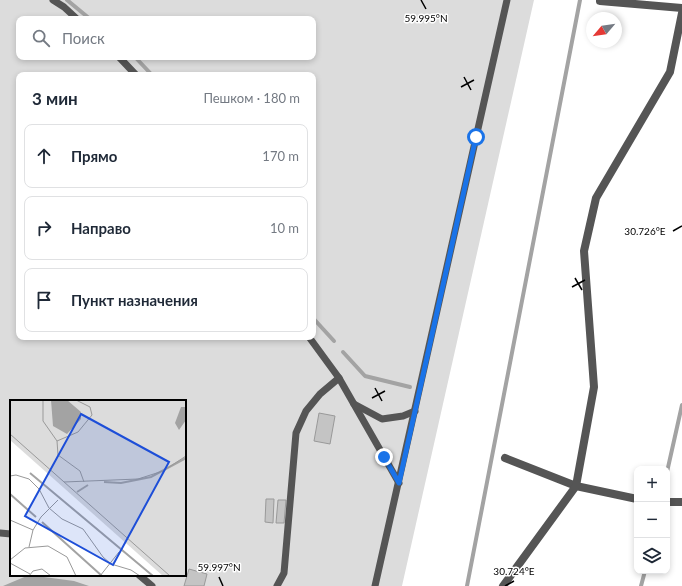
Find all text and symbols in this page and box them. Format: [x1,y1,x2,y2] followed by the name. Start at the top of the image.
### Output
[404,12,448,24] text: 59.995°N
[586,12,622,48] north arrow
[16,16,316,60] search box
[30,27,52,49] icon: search
[62,29,105,47] text: Поиск
[32,88,78,109] text: 3 мин
[203,90,300,106] text: Пешком · 180 m
[467,128,485,146] route start
[33,145,55,167] icon: ahead
[71,147,117,165] text: Прямо
[262,148,299,164] text: 170 m
[33,217,55,239] icon: right
[71,219,131,237] text: Направо
[270,220,299,236] text: 10 m
[624,225,666,237] text: 30.726°E
[33,289,55,311] icon: arrive
[71,291,198,309] text: Пункт назначения
[10,400,186,576] inset map
[375,448,393,466] route end
[634,466,670,574] map controls
[634,466,670,502] button: +
[634,502,670,538] button: −
[634,538,670,574] button: layers
[197,561,241,573] text: 59.997°N
[493,565,535,577] text: 30.724°E

